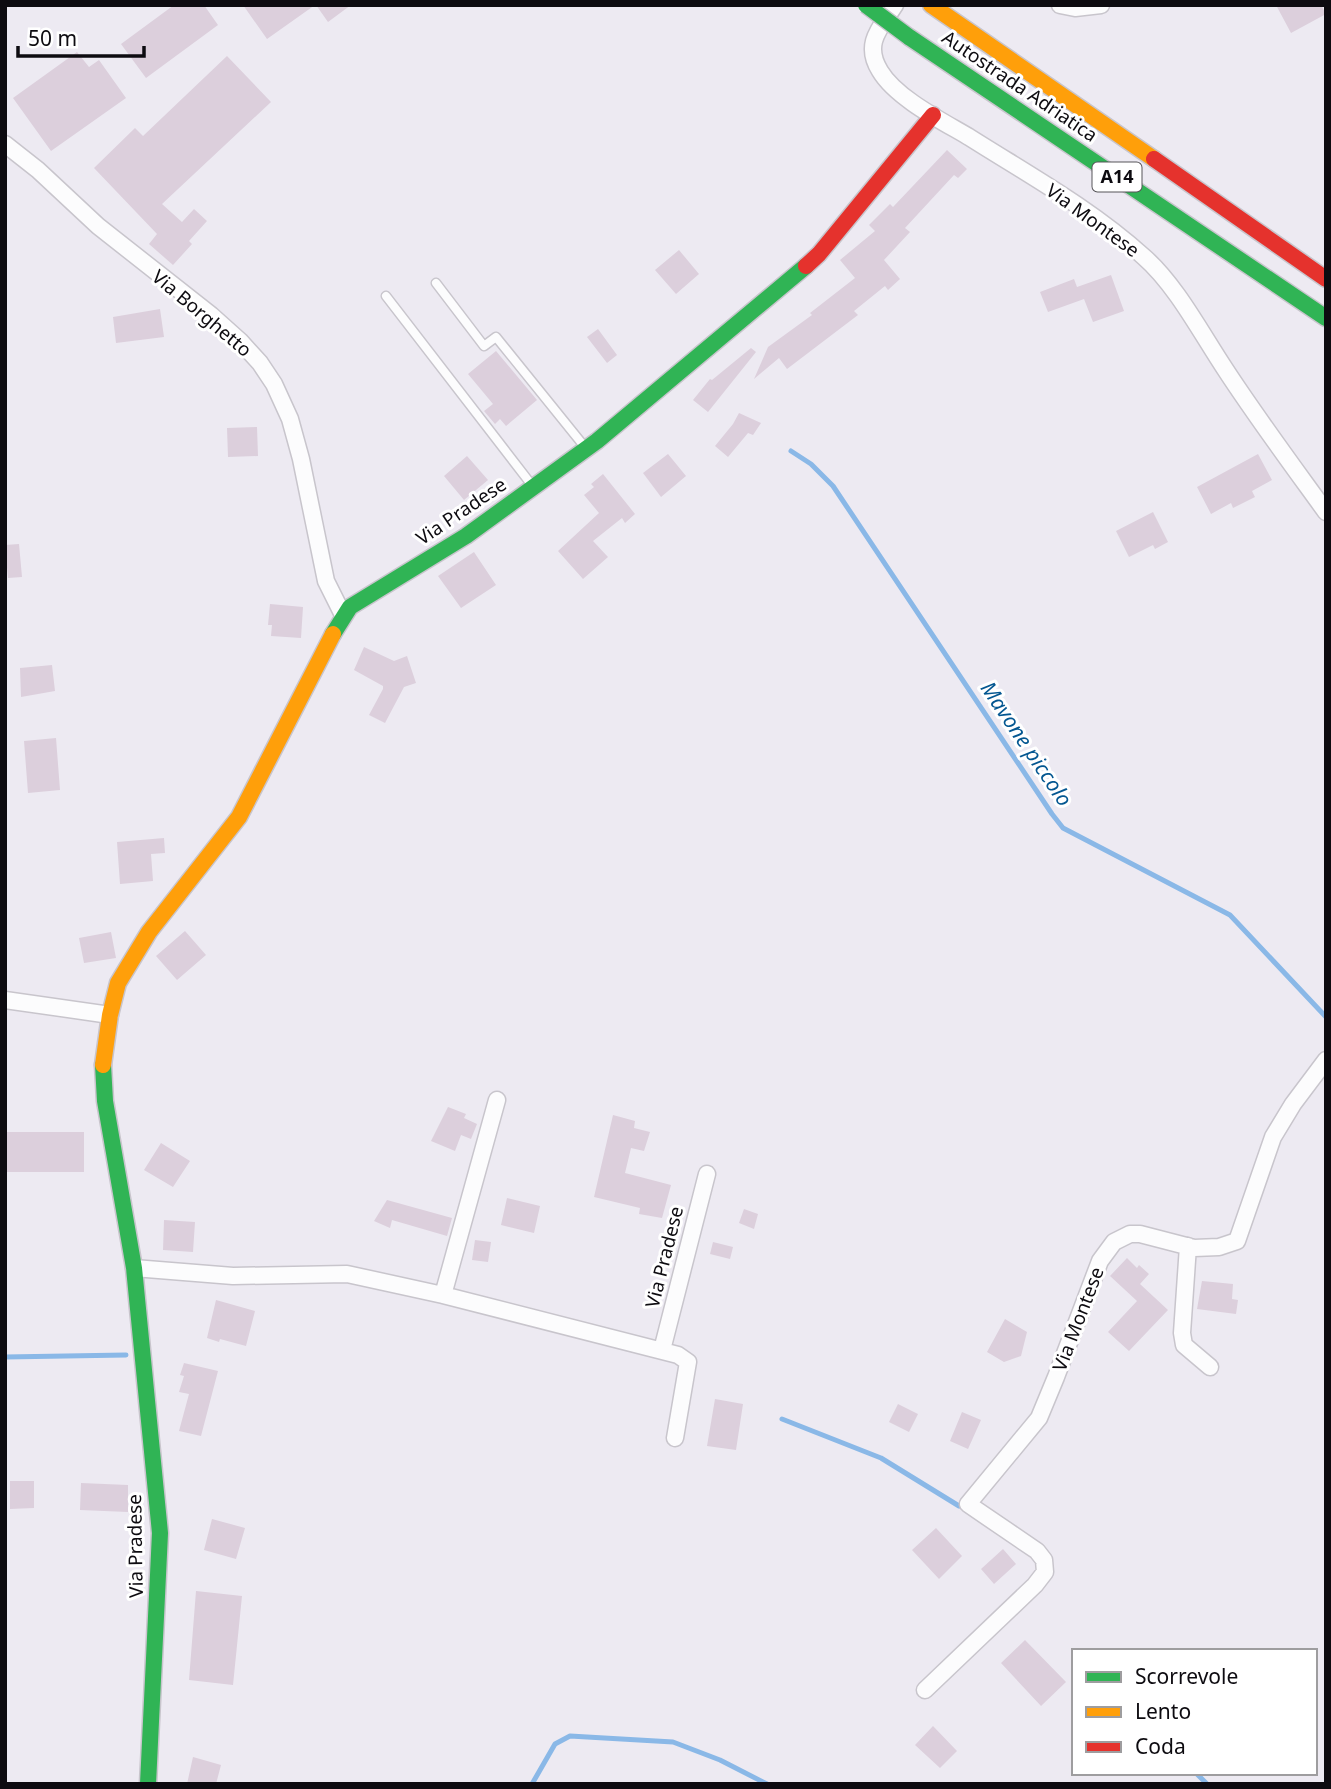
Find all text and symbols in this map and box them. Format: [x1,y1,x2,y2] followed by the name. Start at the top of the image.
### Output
[18,14,144,58] scale bar
[28,24,77,52] text: 50 m
[937,24,1103,148] street label: Autostrada Adriatica
[1092,162,1142,192] road number: A14
[1041,177,1145,263] street label: Via Montese
[147,264,257,362] street label: Via Borghetto
[411,471,511,551] street label: Via Pradese
[975,676,1079,811] water label: Mavone piccolo
[639,1204,689,1310] street label: Via Pradese
[1046,1263,1110,1375] street label: Via Montese
[121,1494,149,1598] street label: Via Pradese
[1072,1649,1317,1775] legend
[1135,1662,1238,1690] text: Scorrevole
[1135,1697,1191,1725] text: Lento
[1135,1732,1186,1760] text: Coda

